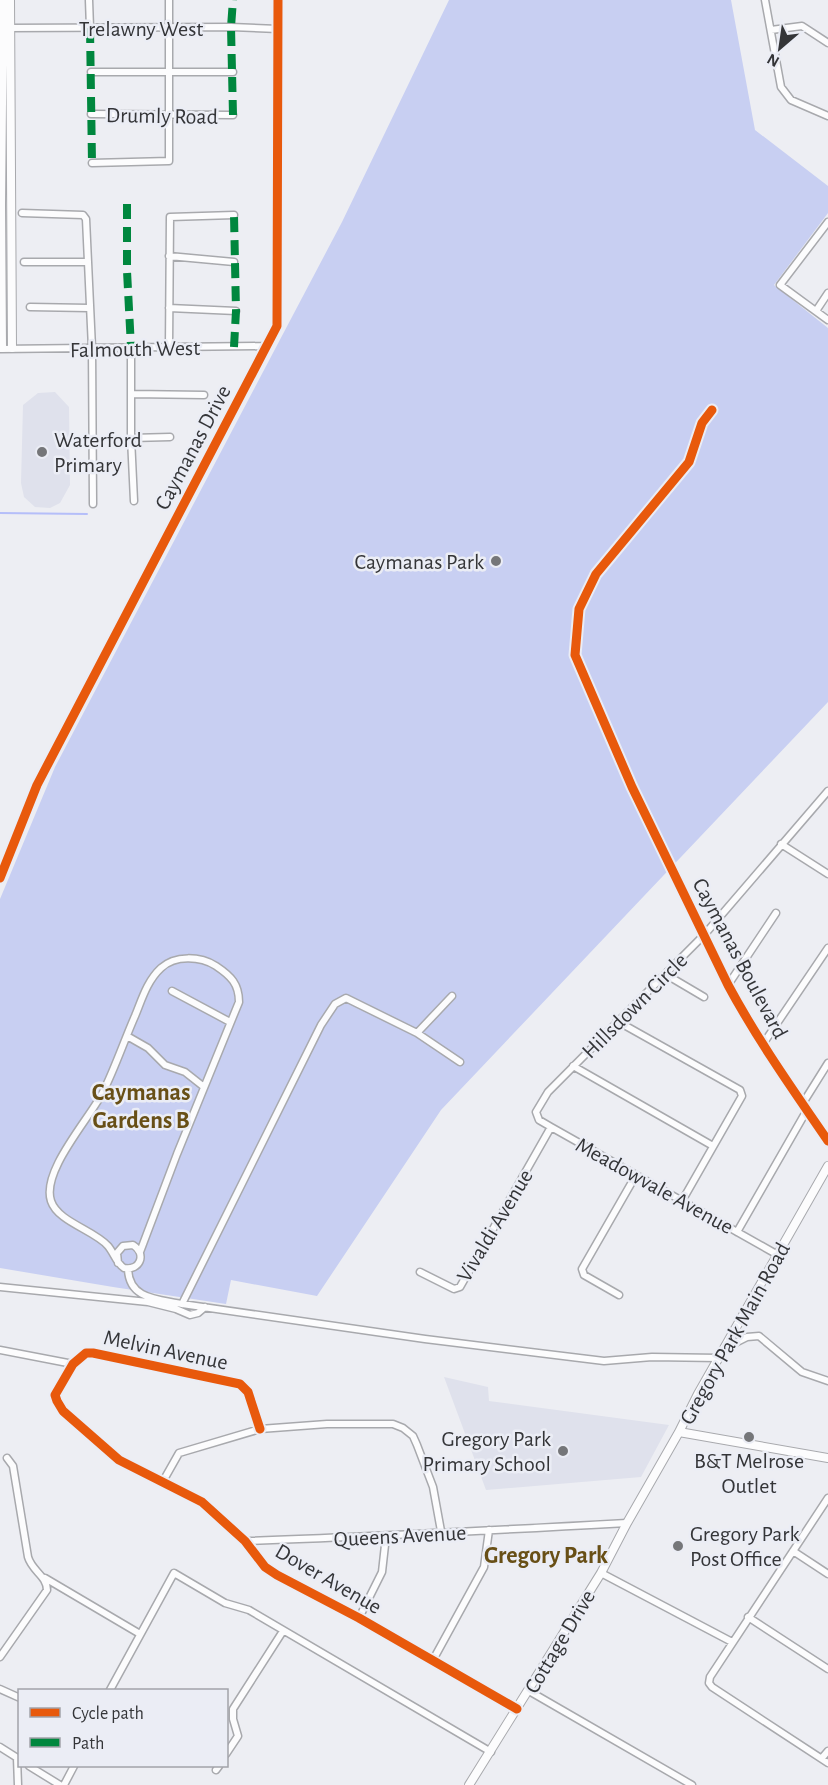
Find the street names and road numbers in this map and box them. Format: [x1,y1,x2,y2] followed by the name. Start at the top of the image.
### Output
[79,18,203,40] street label: Trelawny West
[106,104,218,128] street label: Drumly Road
[70,337,200,361] street label: Falmouth West
[151,382,235,513] street label: Caymanas Drive
[689,875,792,1042] street label: Caymanas Boulevard
[578,949,692,1063] street label: Hillsdown Circle
[572,1133,737,1238] street label: Meadowvale Avenue
[453,1166,537,1286] street label: Vivaldi Avenue
[676,1239,794,1428] street label: Gregory Park Main Road
[102,1326,230,1374] street label: Melvin Avenue
[333,1522,467,1550] street label: Queens Avenue
[272,1540,385,1618] street label: Dover Avenue
[520,1586,599,1697] street label: Cottage Drive

